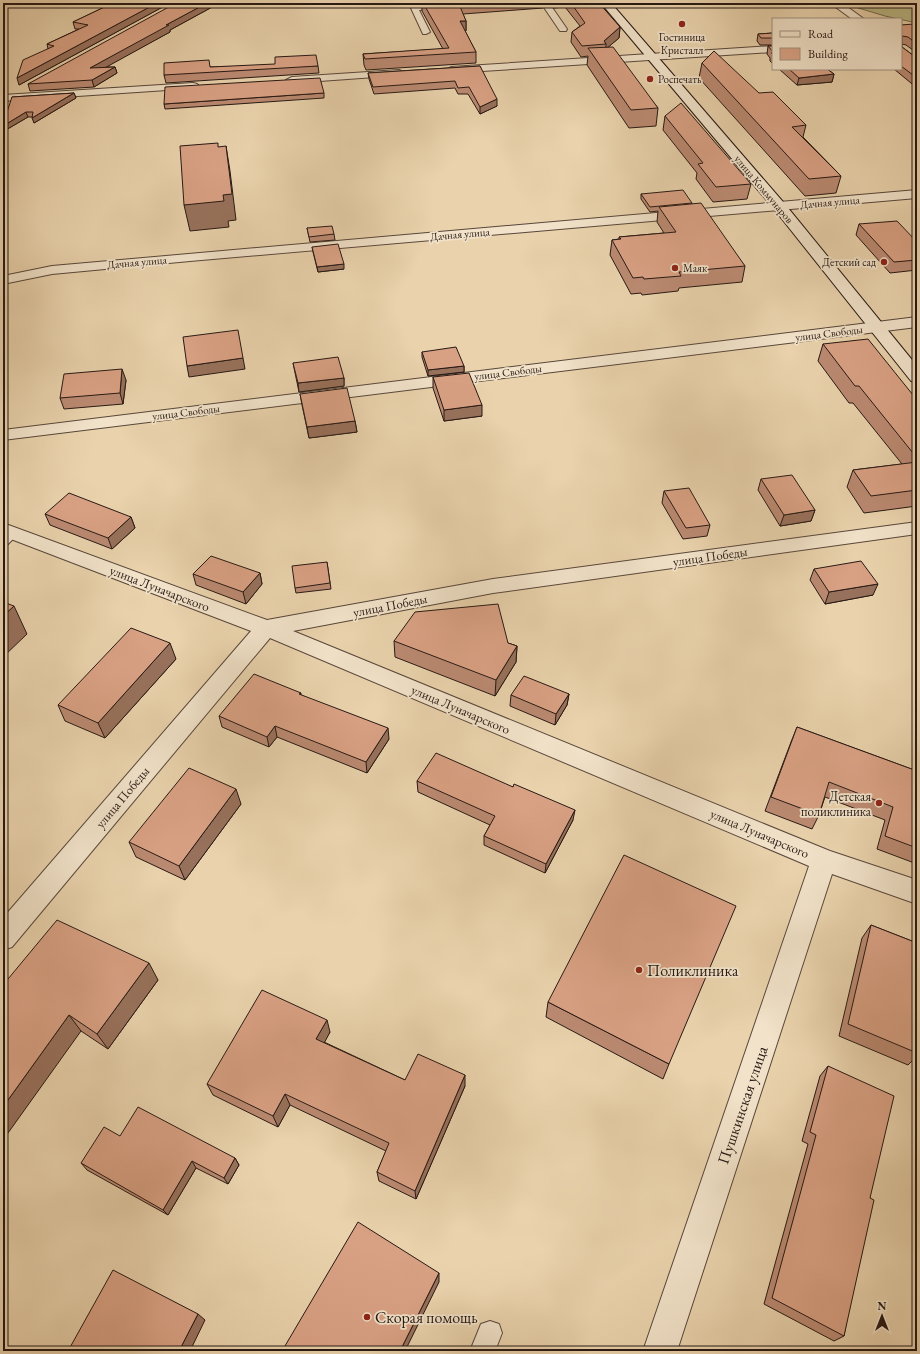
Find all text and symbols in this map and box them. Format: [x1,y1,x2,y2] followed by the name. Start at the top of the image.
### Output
[772,18,902,70] legend
[677,19,687,29] marker: Гостиница Кристалл
[808,26,834,42] text: Road
[659,30,706,57] place label: Гостиница Кристалл
[808,46,849,62] text: Building
[658,72,702,86] place label: Роспечать
[645,74,655,84] marker: Роспечать
[731,152,797,226] street label: улица Коммунаров
[800,192,861,212] street label: Дачная улица
[430,224,491,244] street label: Дачная улица
[107,252,168,272] street label: Дачная улица
[822,255,876,269] place label: Детский сад
[879,257,889,267] marker: Детский сад
[683,261,708,275] place label: Маяк
[670,263,680,273] marker: Маяк
[794,322,864,344] street label: улица Свободы
[473,361,543,383] street label: улица Свободы
[151,401,221,423] street label: улица Свободы
[672,543,749,570] street label: улица Победы
[107,562,212,615] street label: улица Луначарского
[352,590,429,621] street label: улица Победы
[409,681,513,738] street label: улица Луначарского
[92,763,153,832] street label: улица Победы
[801,788,872,820] place label: Детская поликлиника
[874,798,884,808] marker: Детская поликлиника
[708,805,812,862] street label: улица Луначарского
[647,960,739,981] place label: Поликлиника
[634,965,644,975] marker: Поликлиника
[712,1043,773,1167] street label: Пушкинская улица
[862,1296,902,1336] north arrow
[878,1299,887,1313] text: N
[375,1307,478,1328] place label: Скорая помощь
[362,1312,372,1322] marker: Скорая помощь

